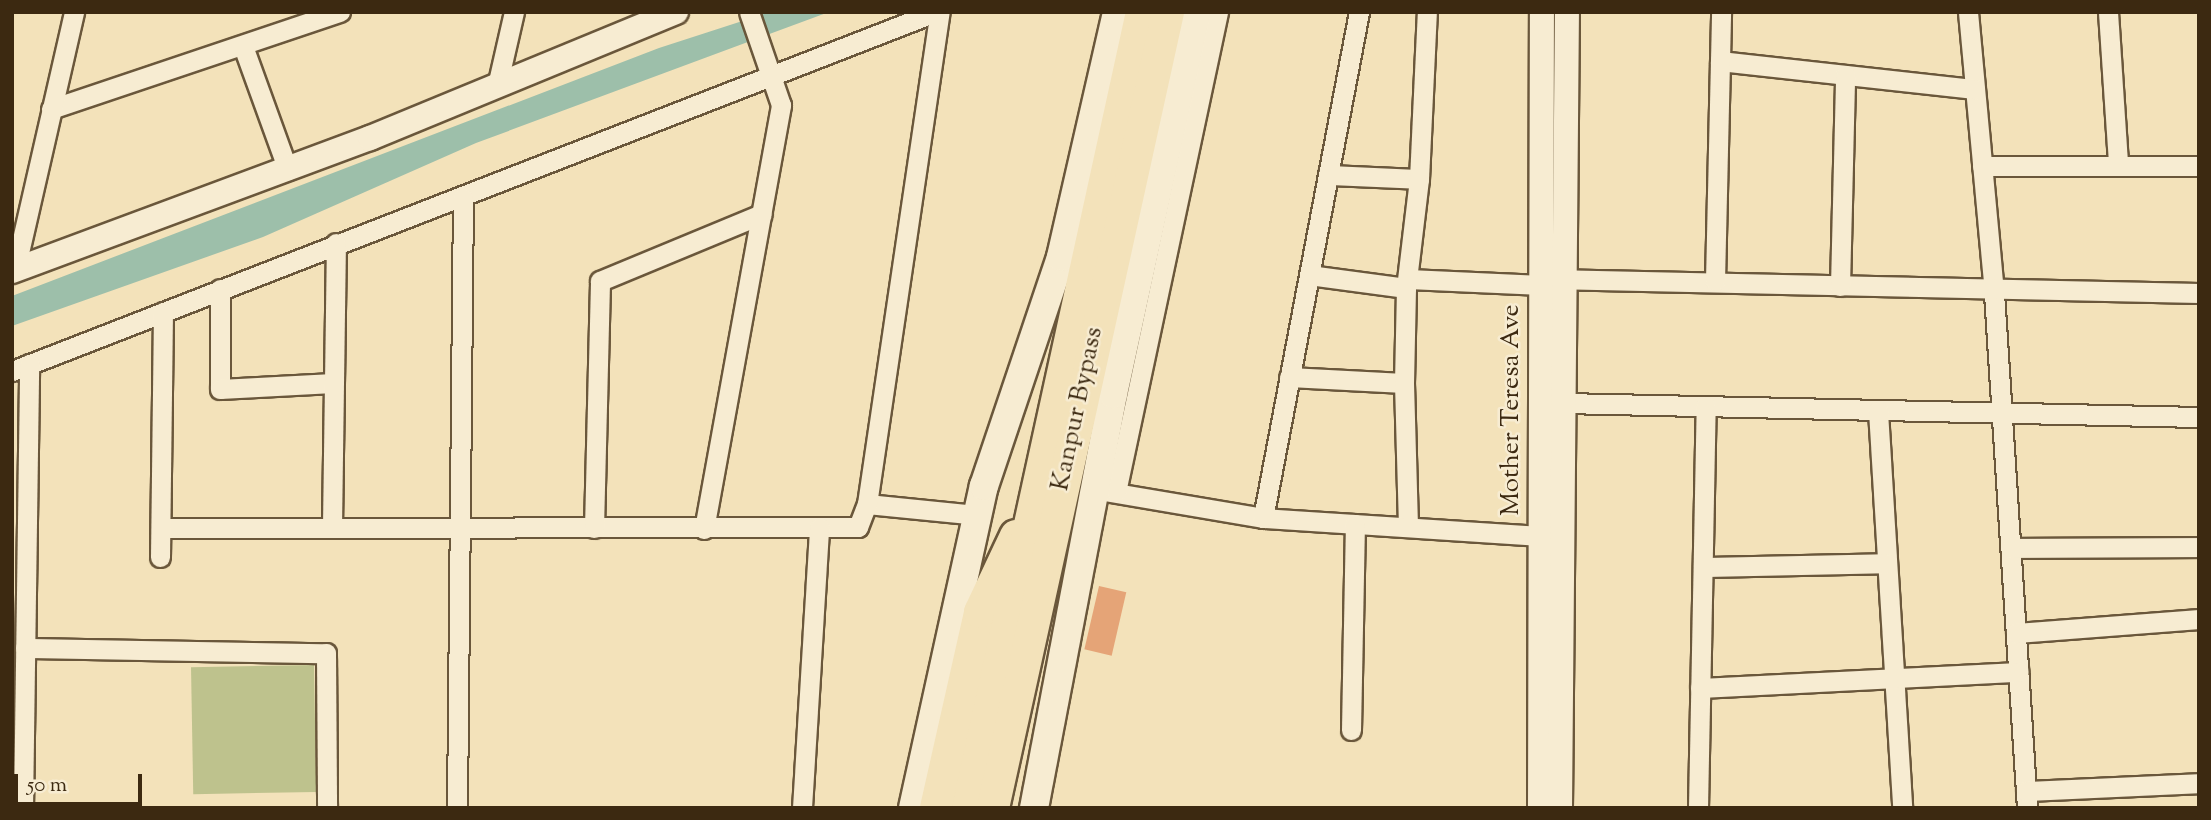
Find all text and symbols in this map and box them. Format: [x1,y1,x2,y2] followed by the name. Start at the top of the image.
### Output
[1496,304,1528,516] street label: Mother Teresa Ave
[1045,324,1111,494] street label: Kanpur Bypass
[18,760,145,804] scale bar
[27,771,67,801] text: 50 m

